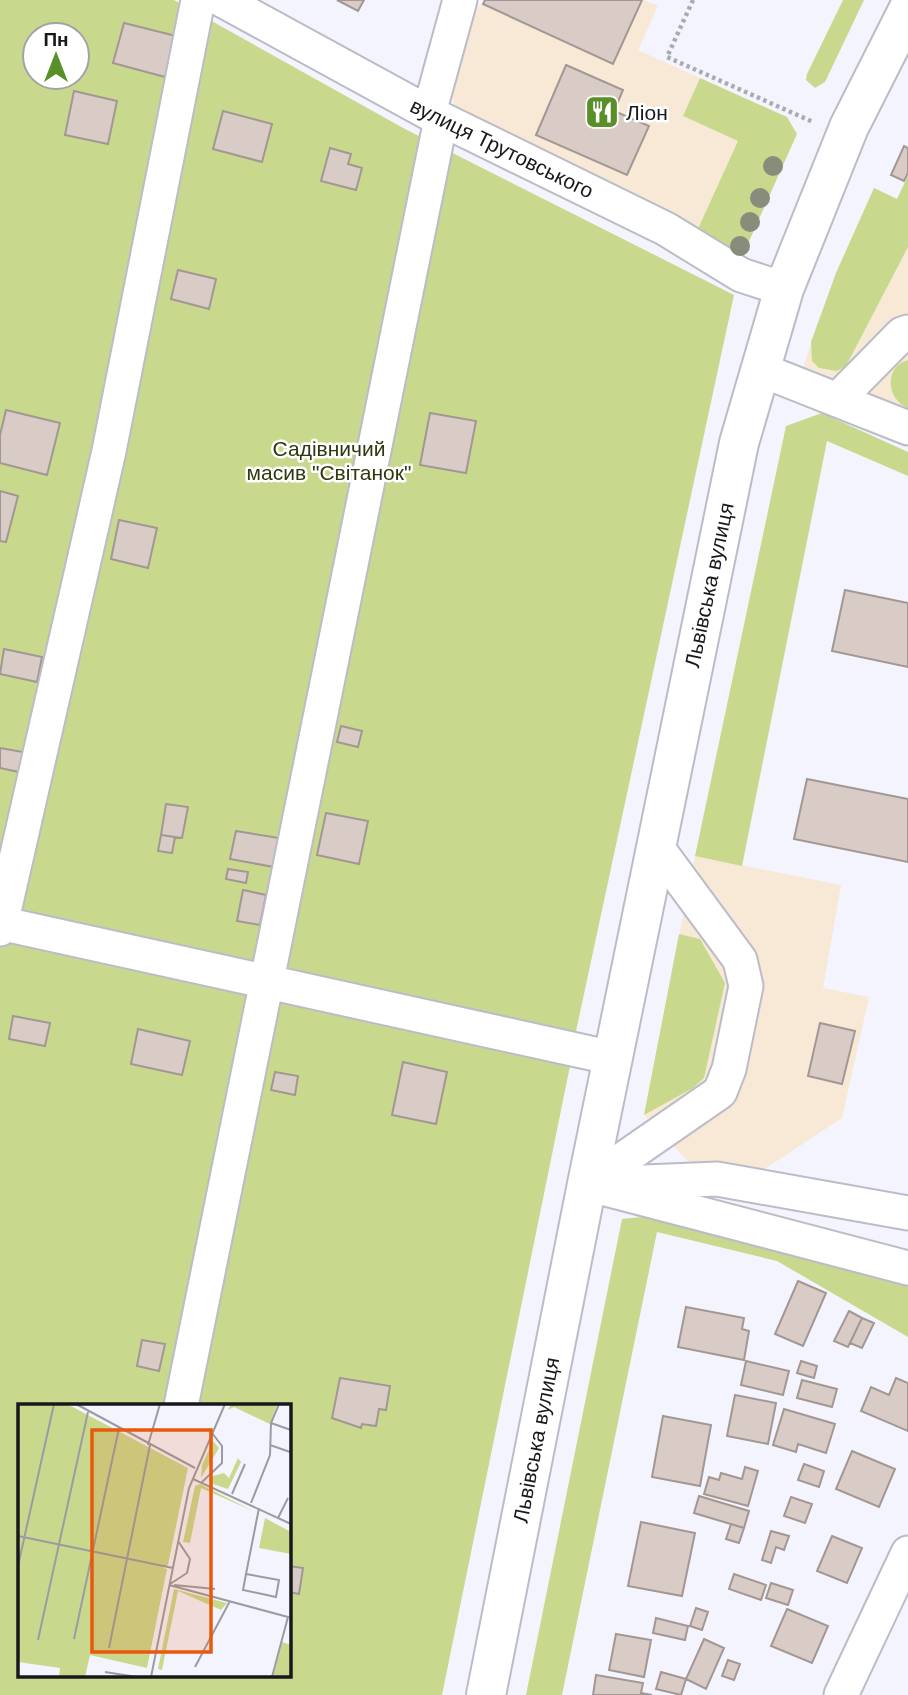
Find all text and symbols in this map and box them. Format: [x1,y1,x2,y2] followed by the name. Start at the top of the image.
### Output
[21,21,91,91] north arrow
[43,29,69,50] text: Пн
[583,93,621,131] restaurant icon: Ліон
[407,94,597,202] street label: вулиця Трутовського
[626,101,668,124] place label: Ліон
[247,437,411,484] park label: Садівничий масив "Світанок"
[680,500,738,670] street label: Львівська вулиця
[509,1355,563,1525] street label: Львівська вулиця
[18,1404,290,1678] inset map

